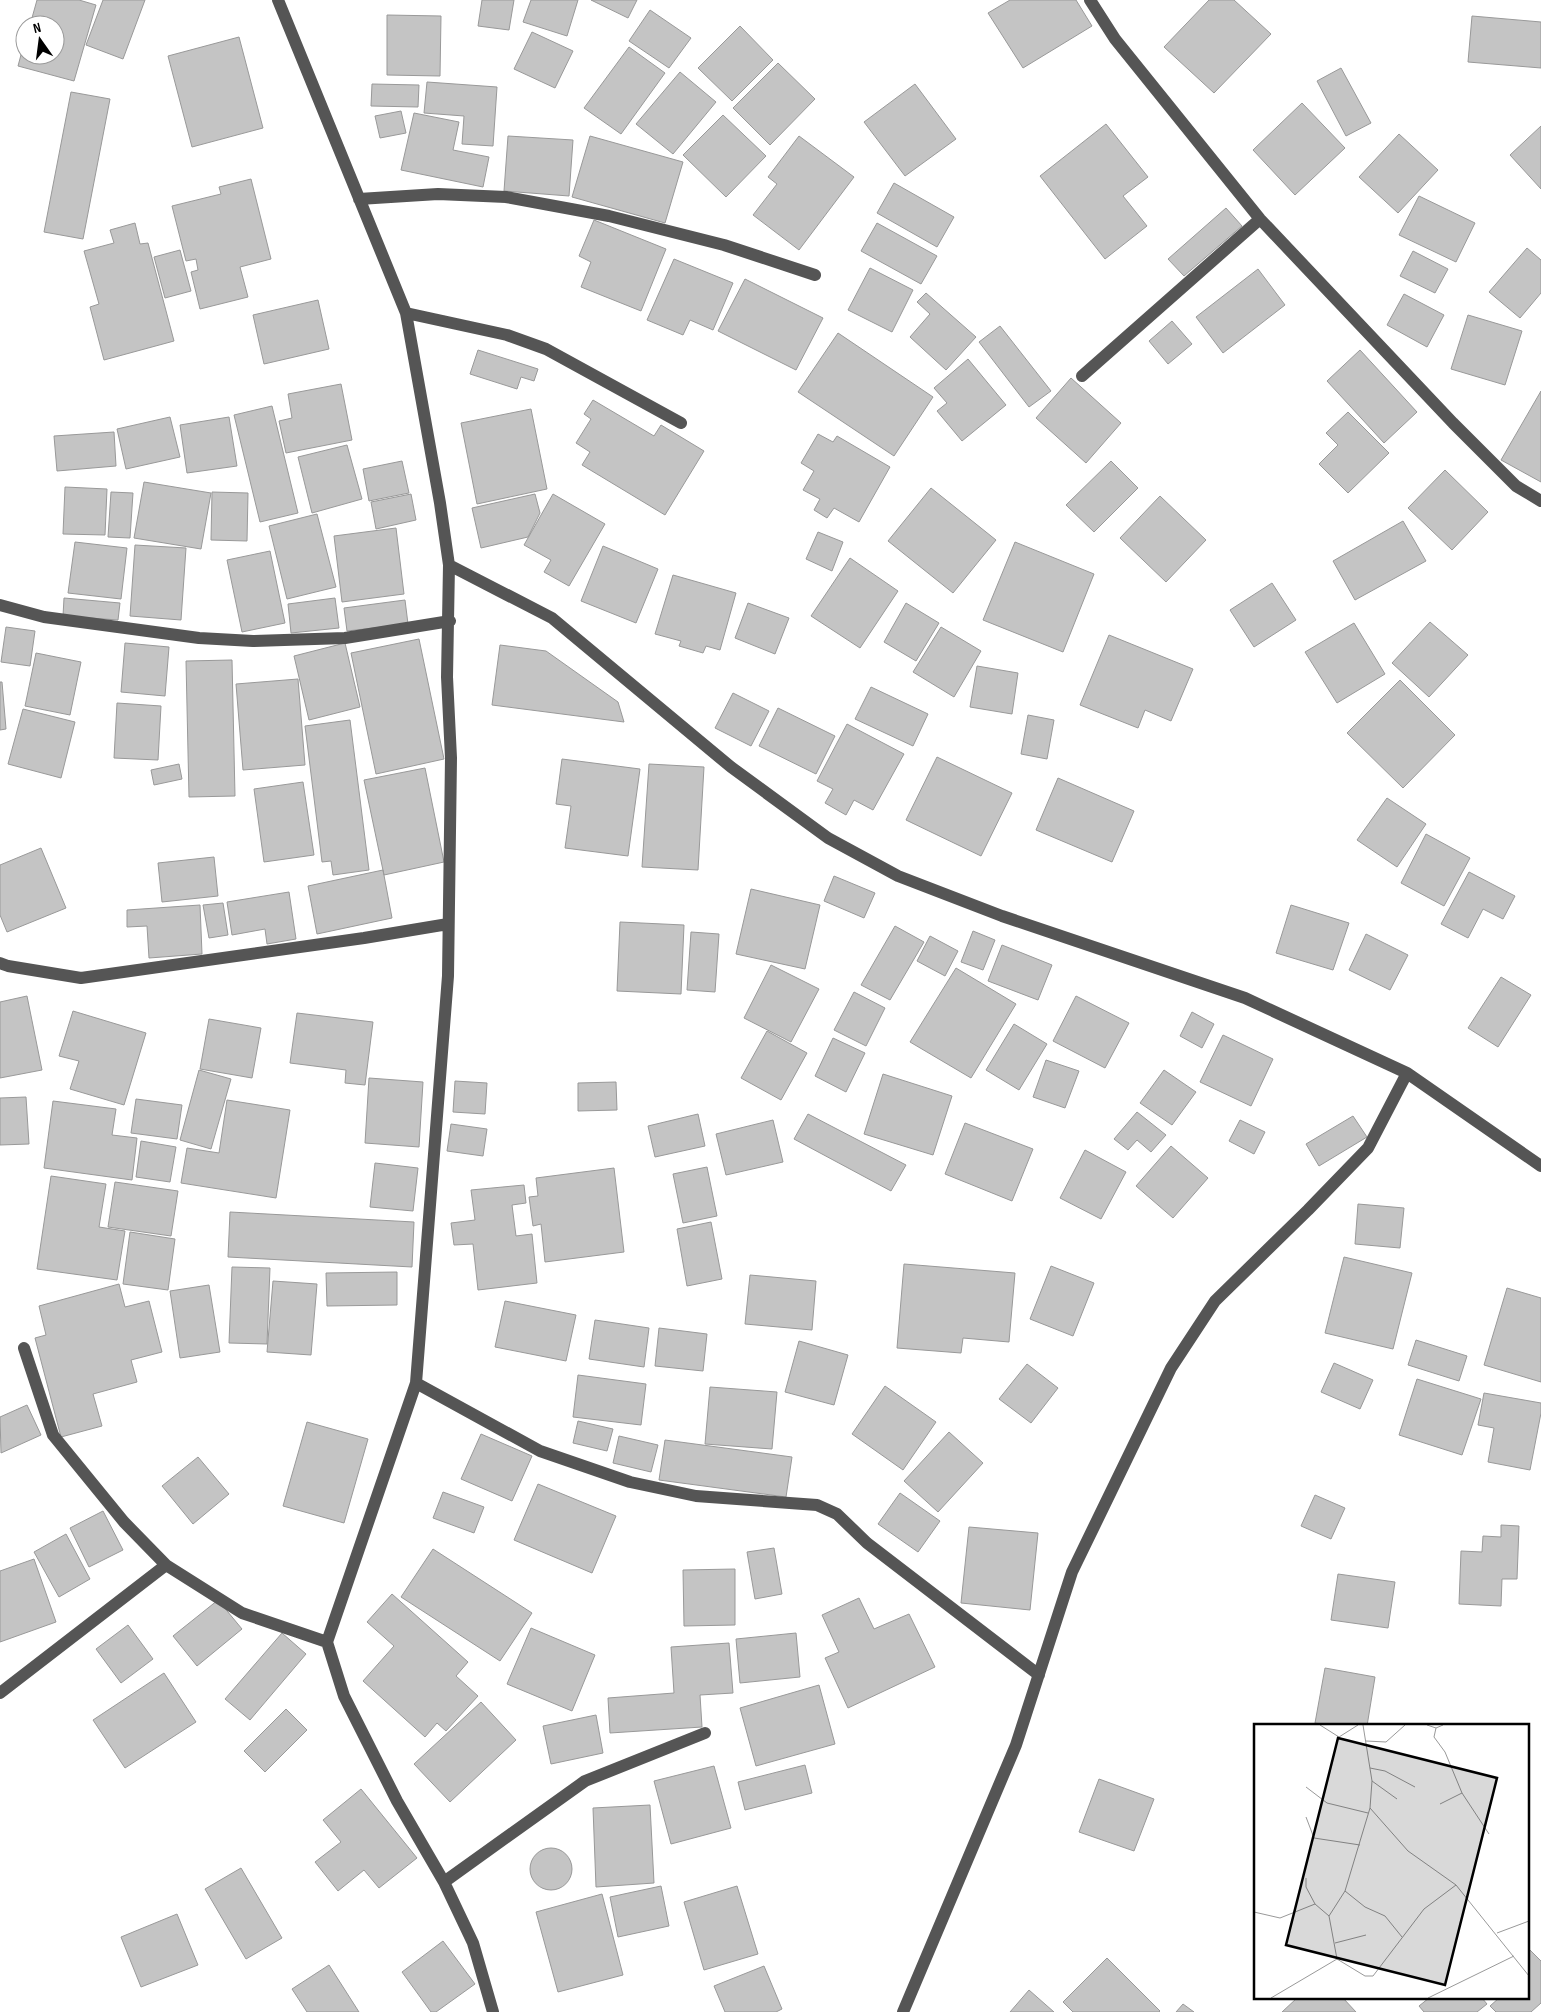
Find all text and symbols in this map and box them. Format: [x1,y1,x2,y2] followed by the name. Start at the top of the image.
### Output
[15,15,65,65] north arrow
[31,19,43,37] text: N
[1254,1724,1528,2000] inset map

